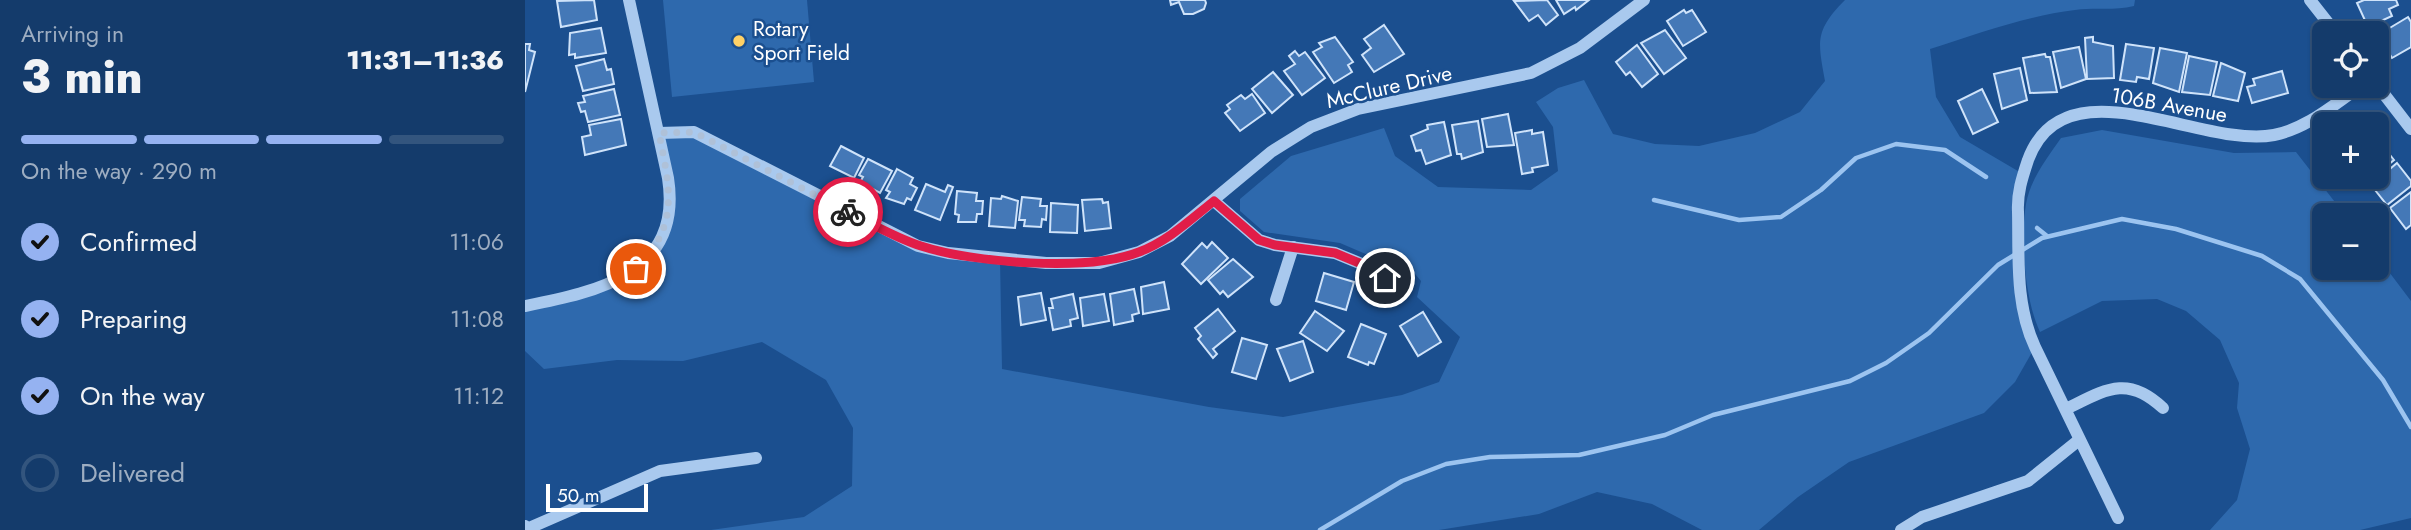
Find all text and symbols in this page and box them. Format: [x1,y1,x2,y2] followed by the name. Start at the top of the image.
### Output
[753,14,850,68] place label: Rotary Sport Field
[21,17,124,51] text: Arriving in
[2312,21,2389,280] map controls
[2312,21,2389,98] button: locate
[731,33,747,49] marker: Rotary Sport Field
[346,41,504,79] text: 11:31–11:36
[21,44,143,110] text: 3 min
[1323,58,1455,116] street label: McClure Drive
[2108,80,2230,130] street label: 106B Avenue
[2312,112,2389,189] button: +
[21,154,217,188] text: On the way · 290 m
[813,177,883,247] courier
[829,193,867,231] icon: bike
[2312,203,2389,280] button: −
[21,223,59,261] icon: check
[80,223,197,261] text: Confirmed
[449,225,504,259] text: 11:06
[606,239,666,299] pin
[1355,248,1415,308] pin
[617,250,655,288] icon: bag
[1366,259,1404,297] icon: home
[21,300,59,338] icon: check
[80,300,187,338] text: Preparing
[450,302,504,336] text: 11:08
[21,377,59,415] icon: check
[80,377,205,415] text: On the way
[453,379,504,413] text: 11:12
[80,454,185,492] text: Delivered
[546,481,647,513] scale bar
[557,482,600,509] text: 50 m

